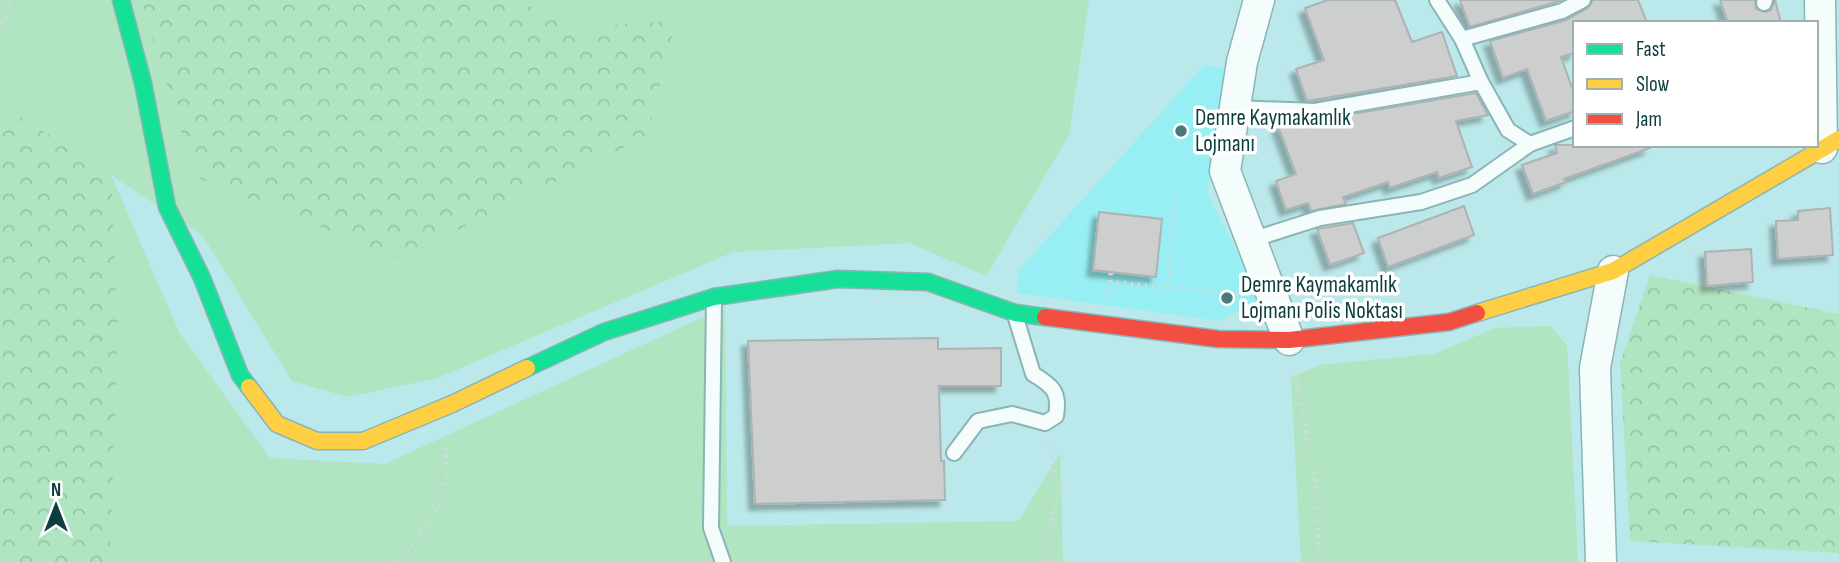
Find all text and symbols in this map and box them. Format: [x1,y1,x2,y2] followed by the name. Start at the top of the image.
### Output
[1573,21,1818,147] legend
[1636,37,1666,62] text: Fast
[1636,72,1670,97] text: Slow
[1195,104,1351,158] place label: Demre Kaymakamlık Lojmanı
[1635,107,1662,132] text: Jam
[1173,123,1189,139] marker: Demre Kaymakamlık Lojmanı
[1241,271,1403,325] place label: Demre Kaymakamlık Lojmanı Polis Noktası
[1219,290,1235,306] marker: Demre Kaymakamlık Lojmanı Polis Noktası
[21,471,91,541] north arrow
[51,479,61,502] text: N

